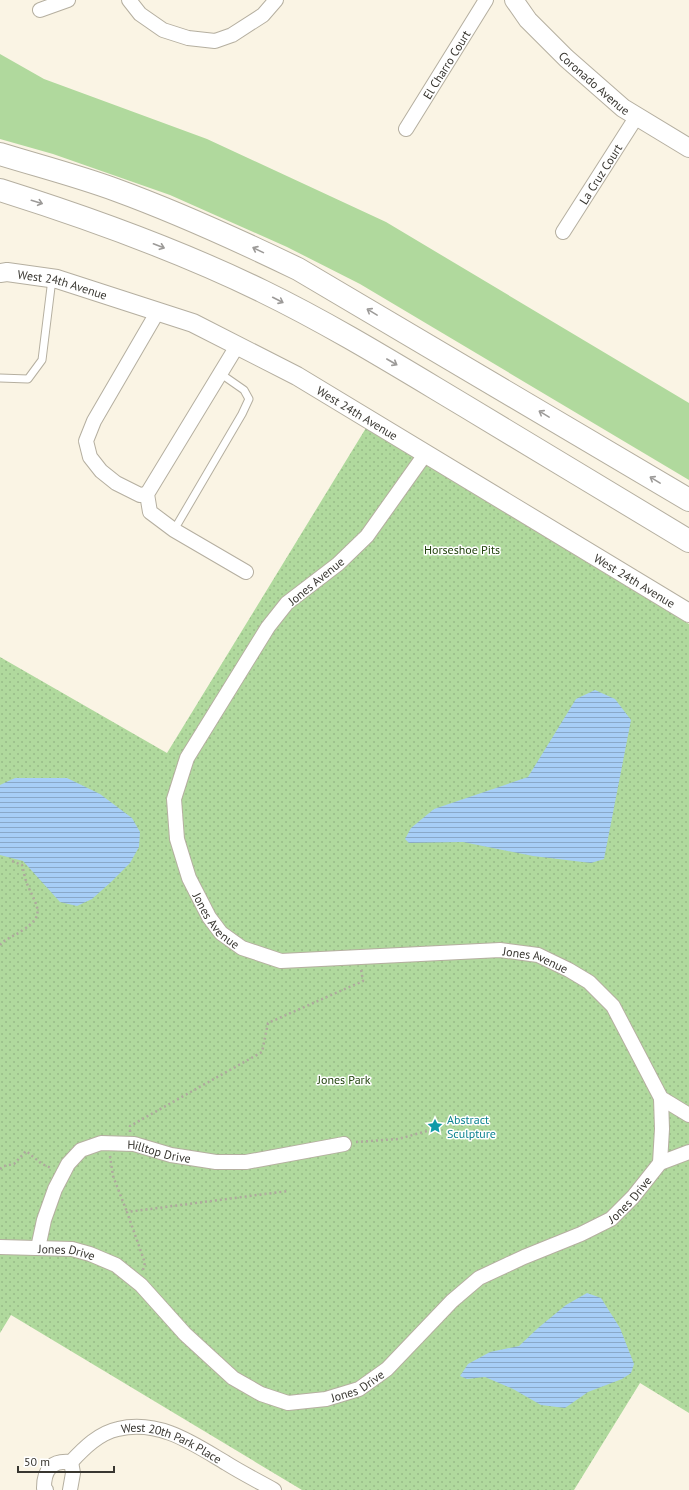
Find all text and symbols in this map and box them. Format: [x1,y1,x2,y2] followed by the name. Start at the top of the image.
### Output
[419,27,473,102] street label: El Charro Court
[556,48,633,118] street label: Coronado Avenue
[575,141,625,207] street label: La Cruz Court
[31,199,44,206] one-way arrow
[153,243,165,251] one-way arrow
[252,246,264,253] one-way arrow
[17,266,109,302] street label: West 24th Avenue
[272,296,284,304] one-way arrow
[366,307,378,315] one-way arrow
[386,359,398,367] one-way arrow
[314,382,401,443] street label: West 24th Avenue
[539,410,550,418] one-way arrow
[649,476,661,484] one-way arrow
[424,542,500,557] park label: Horseshoe Pits
[592,550,678,610] street label: West 24th Avenue
[284,554,347,609] street label: Jones Avenue
[190,889,243,951] street label: Jones Avenue
[501,943,571,976] street label: Jones Avenue
[317,1072,371,1087] park label: Jones Park
[447,1112,496,1141] place label: Abstract Sculpture
[426,1117,444,1135] place icon: Abstract Sculpture
[127,1136,192,1165] street label: Hilltop Drive
[605,1173,654,1227] street label: Jones Drive
[37,1241,98,1263] street label: Jones Drive
[328,1366,387,1405] street label: Jones Drive
[120,1419,225,1466] street label: West 20th Park Place
[18,1448,114,1474] scale bar
[24,1454,50,1469] text: 50 m

